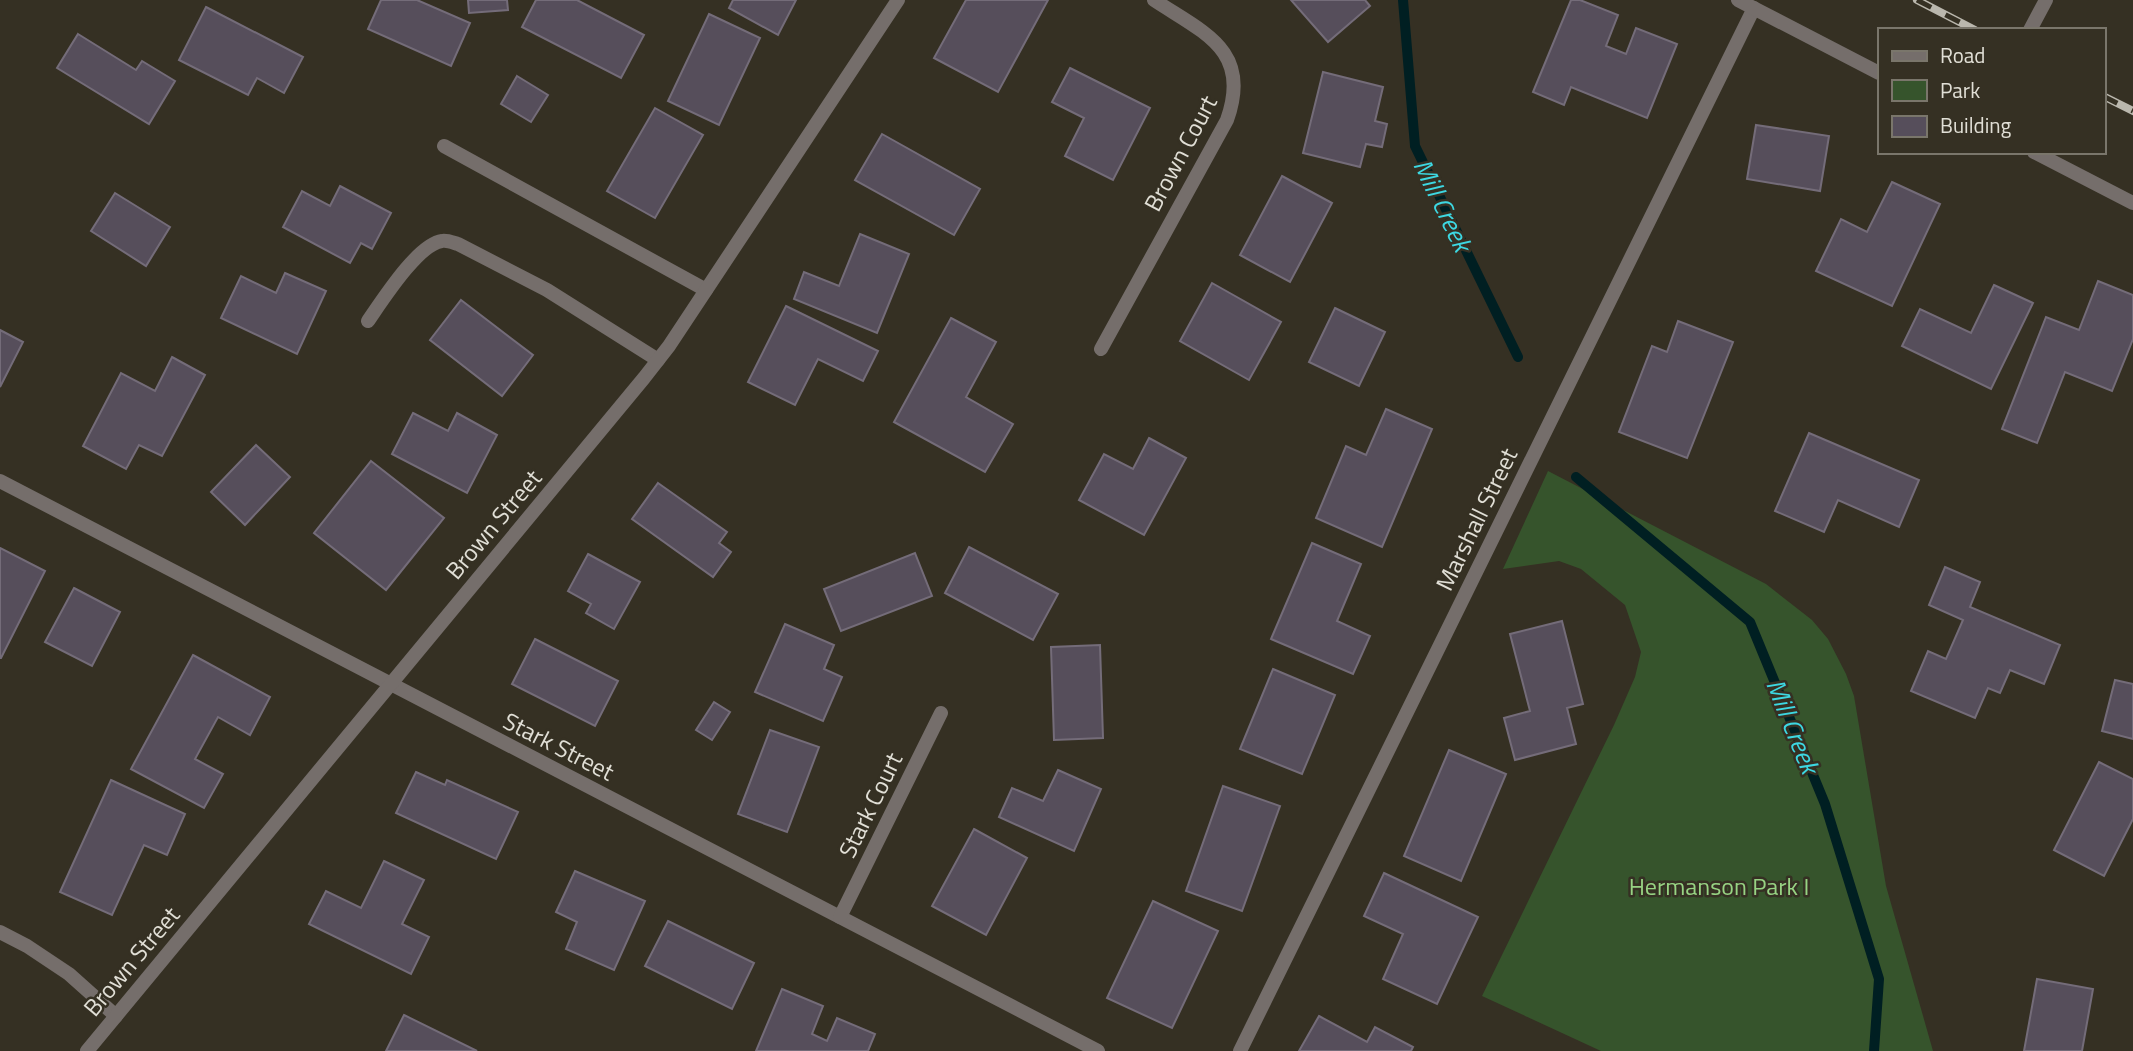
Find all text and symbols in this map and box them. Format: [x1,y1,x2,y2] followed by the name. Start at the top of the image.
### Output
[1878,28,2105,154] legend
[1940,39,1985,71] text: Road
[1940,74,1980,106] text: Park
[1134,88,1226,217] street label: Brown Court
[1940,109,2012,141] text: Building
[1404,152,1484,261] water label: Mill Creek
[1426,441,1526,596] street label: Marshall Street
[436,461,550,587] street label: Brown Street
[1756,673,1831,782] water label: Mill Creek
[497,703,621,790] street label: Stark Street
[829,746,911,864] street label: Stark Court
[1629,868,1809,904] park label: Hermanson Park I
[74,898,188,1024] street label: Brown Street

